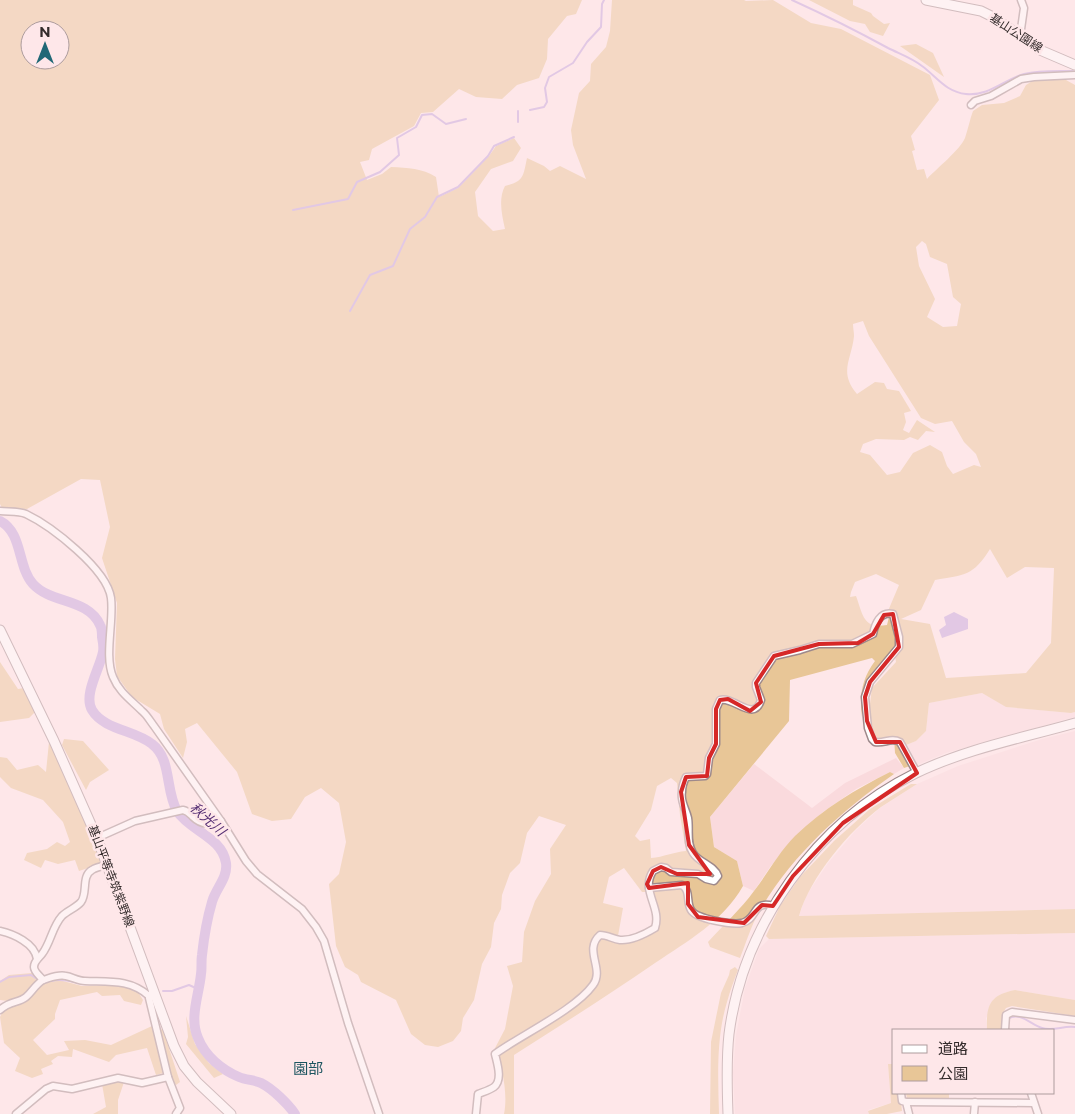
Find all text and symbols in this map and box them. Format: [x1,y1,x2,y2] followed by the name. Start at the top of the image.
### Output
[987,10,1046,55] street label: 基山公園線
[20,20,70,70] north arrow
[39,23,51,41] text: N
[186,798,231,841] water label: 秋光川
[85,823,138,929] street label: 基山平等寺筑紫野線
[892,1029,1055,1094] legend
[938,1039,968,1058] text: 道路
[293,1059,323,1078] district label: 園部
[938,1064,968,1083] text: 公園

